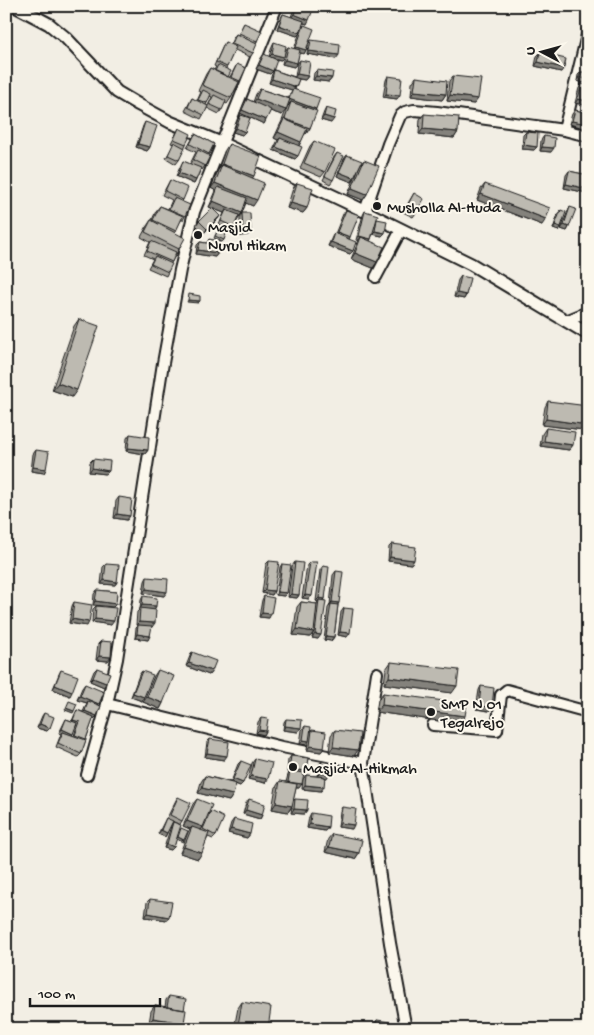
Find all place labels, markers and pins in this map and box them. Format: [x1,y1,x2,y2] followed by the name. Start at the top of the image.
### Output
[371,200,383,212] marker: Musholla Al-Huda
[387,200,502,219] place label: Musholla Al-Huda
[208,220,287,257] place label: Masjid Nurul Hikam
[192,229,204,241] marker: Masjid Nurul Hikam
[440,697,504,734] place label: SMP N 01 Tegalrejo
[425,706,437,718] marker: SMP N 01 Tegalrejo
[287,761,299,773] marker: Masjid Al-Hikmah
[303,761,417,780] place label: Masjid Al-Hikmah

